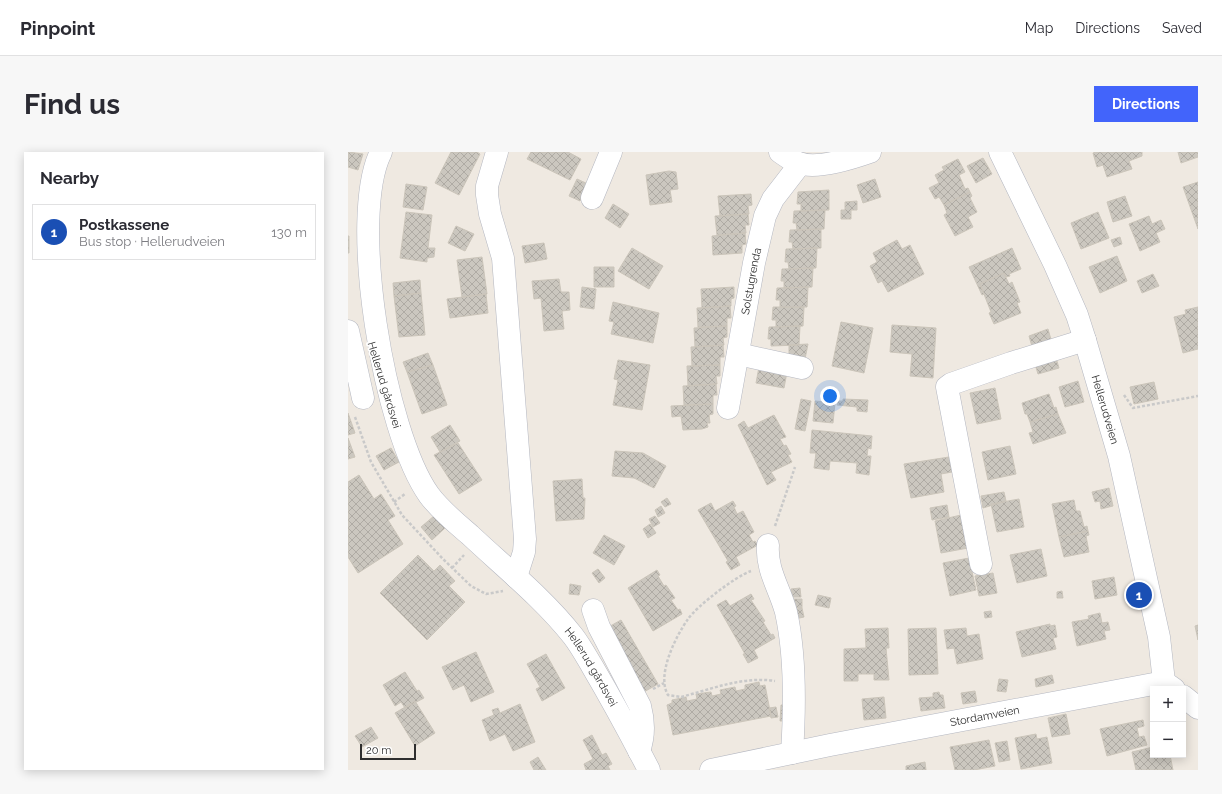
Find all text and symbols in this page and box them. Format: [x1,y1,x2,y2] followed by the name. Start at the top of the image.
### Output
[20,17,95,39] text: Pinpoint
[1025,20,1053,36] text: Map
[1075,20,1140,36] text: Directions
[1162,20,1202,36] text: Saved
[1094,86,1198,122] button: Directions
[24,88,120,121] text: Find us
[40,168,99,188] text: Nearby
[79,216,169,234] text: Postkassene
[51,225,57,240] text: 1
[271,225,307,240] text: 130 m
[79,234,225,249] text: Bus stop · Hellerudveien
[738,246,764,316] street label: Solstugrenda
[365,340,403,430] street label: Hellerud gårdsvei
[1089,373,1122,446] street label: Hellerudveien
[820,386,840,406] your location
[1126,580,1152,610] pin: 1
[562,625,620,709] street label: Hellerud gårdsvei
[1150,686,1186,758] map controls
[1150,686,1186,722] button: +
[949,703,1021,729] street label: Stordamveien
[1150,722,1186,758] button: −
[360,742,416,761] scale bar
[366,744,391,757] text: 20 m

